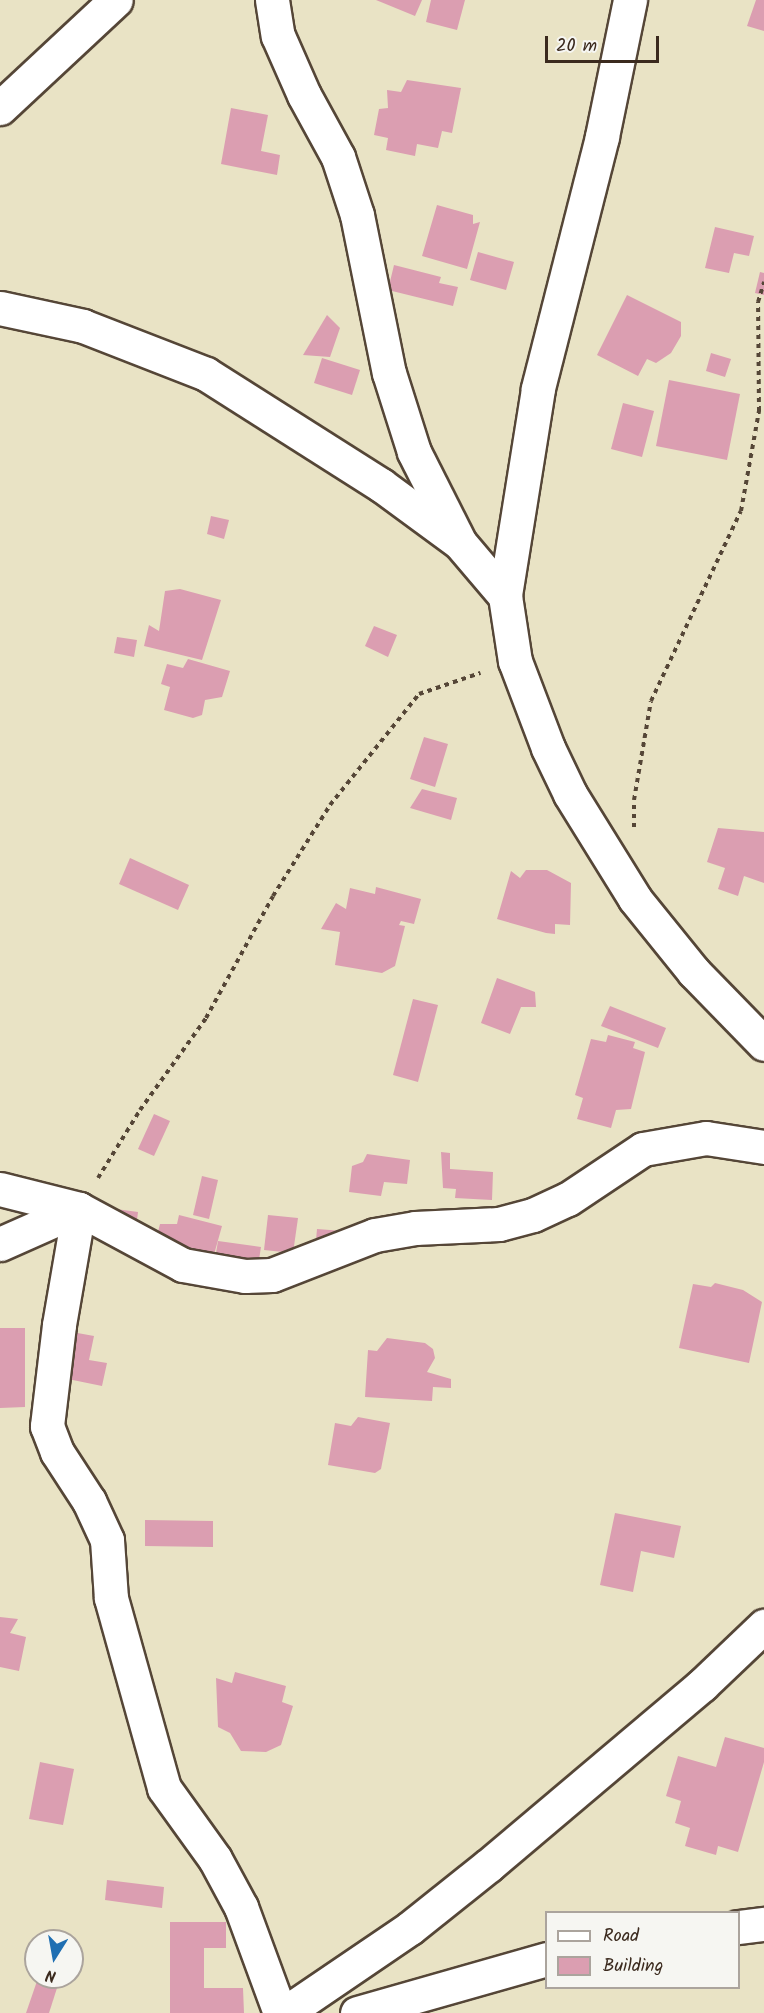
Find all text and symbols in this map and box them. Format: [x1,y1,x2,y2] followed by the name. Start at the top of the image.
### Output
[548,24,662,62] scale bar
[556,32,597,61] text: 20 m
[545,1911,740,1989] legend
[603,1922,639,1951] text: Road
[24,1929,84,1989] north arrow
[603,1952,663,1981] text: Building
[44,1962,58,1988] text: N

